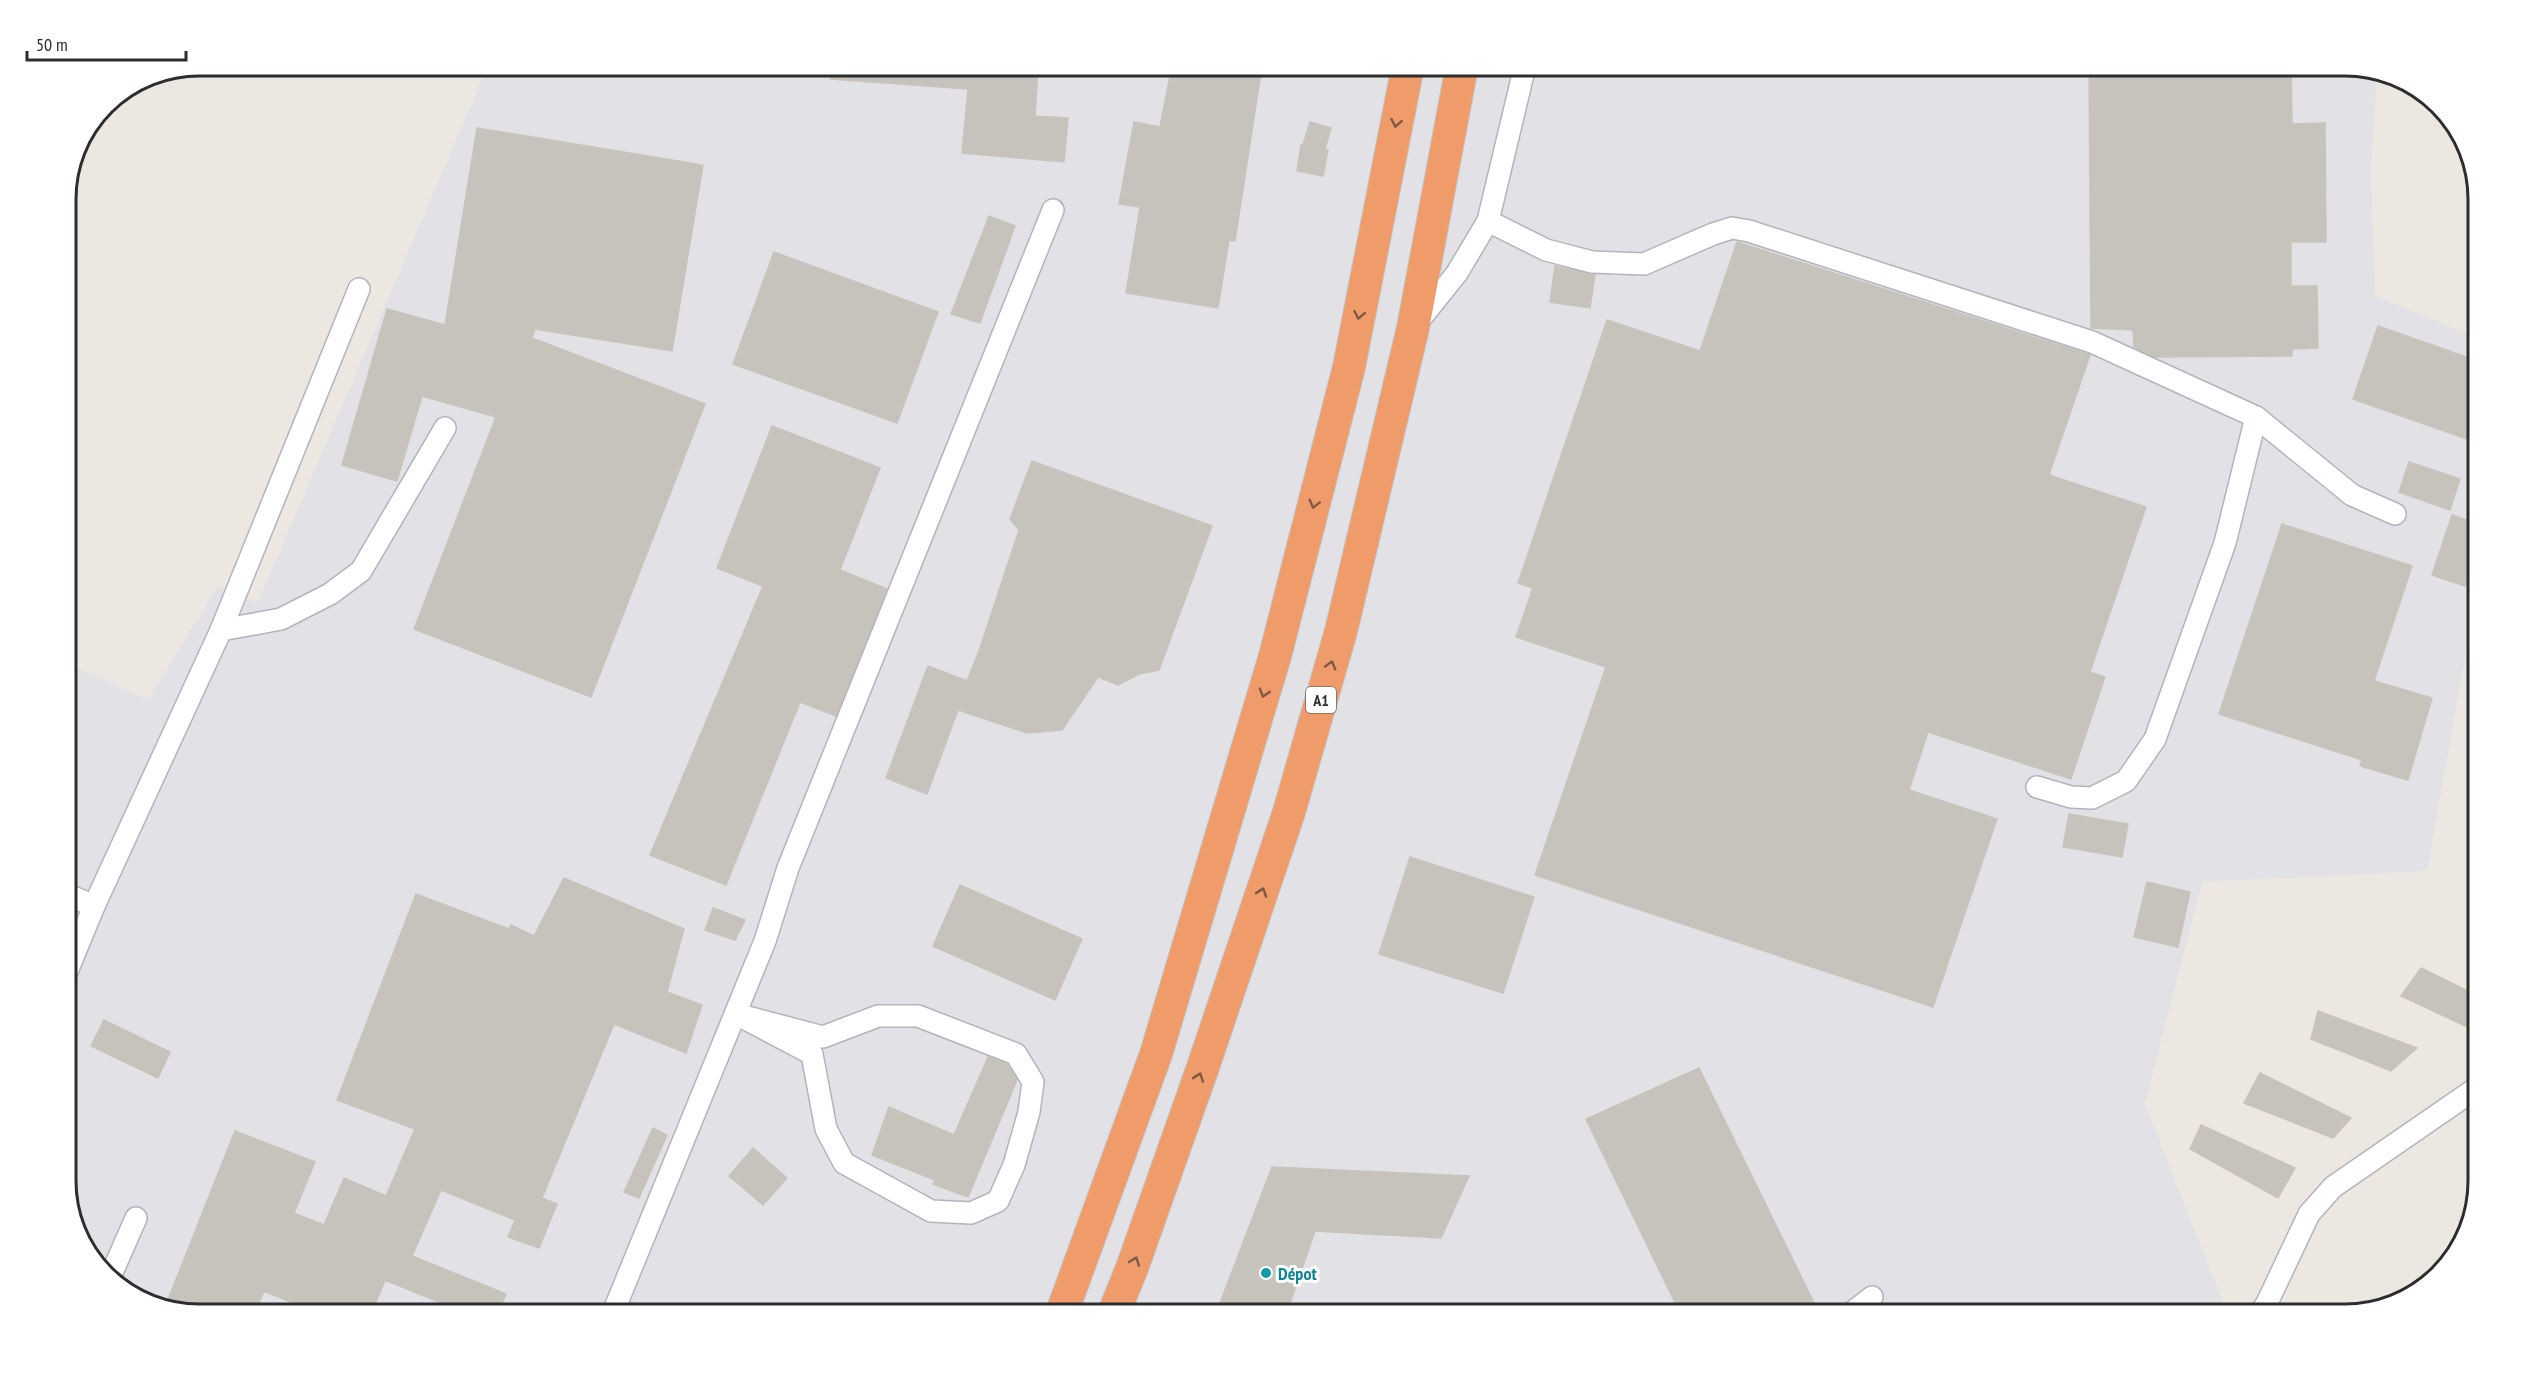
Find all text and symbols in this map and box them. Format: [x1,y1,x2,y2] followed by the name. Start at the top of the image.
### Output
[27,24,186,62] scale bar
[36,33,68,56] text: 50 m
[1390,118,1403,128] one-way arrow
[1353,310,1366,320] one-way arrow
[1308,499,1321,509] one-way arrow
[1324,660,1336,671] one-way arrow
[1259,687,1271,698] one-way arrow
[1306,687,1336,713] road number: A1
[1254,887,1267,898] one-way arrow
[1192,1072,1205,1083] one-way arrow
[1127,1256,1140,1266] one-way arrow
[1278,1262,1317,1285] place label: Dépot
[1259,1266,1273,1280] marker: Dépot

